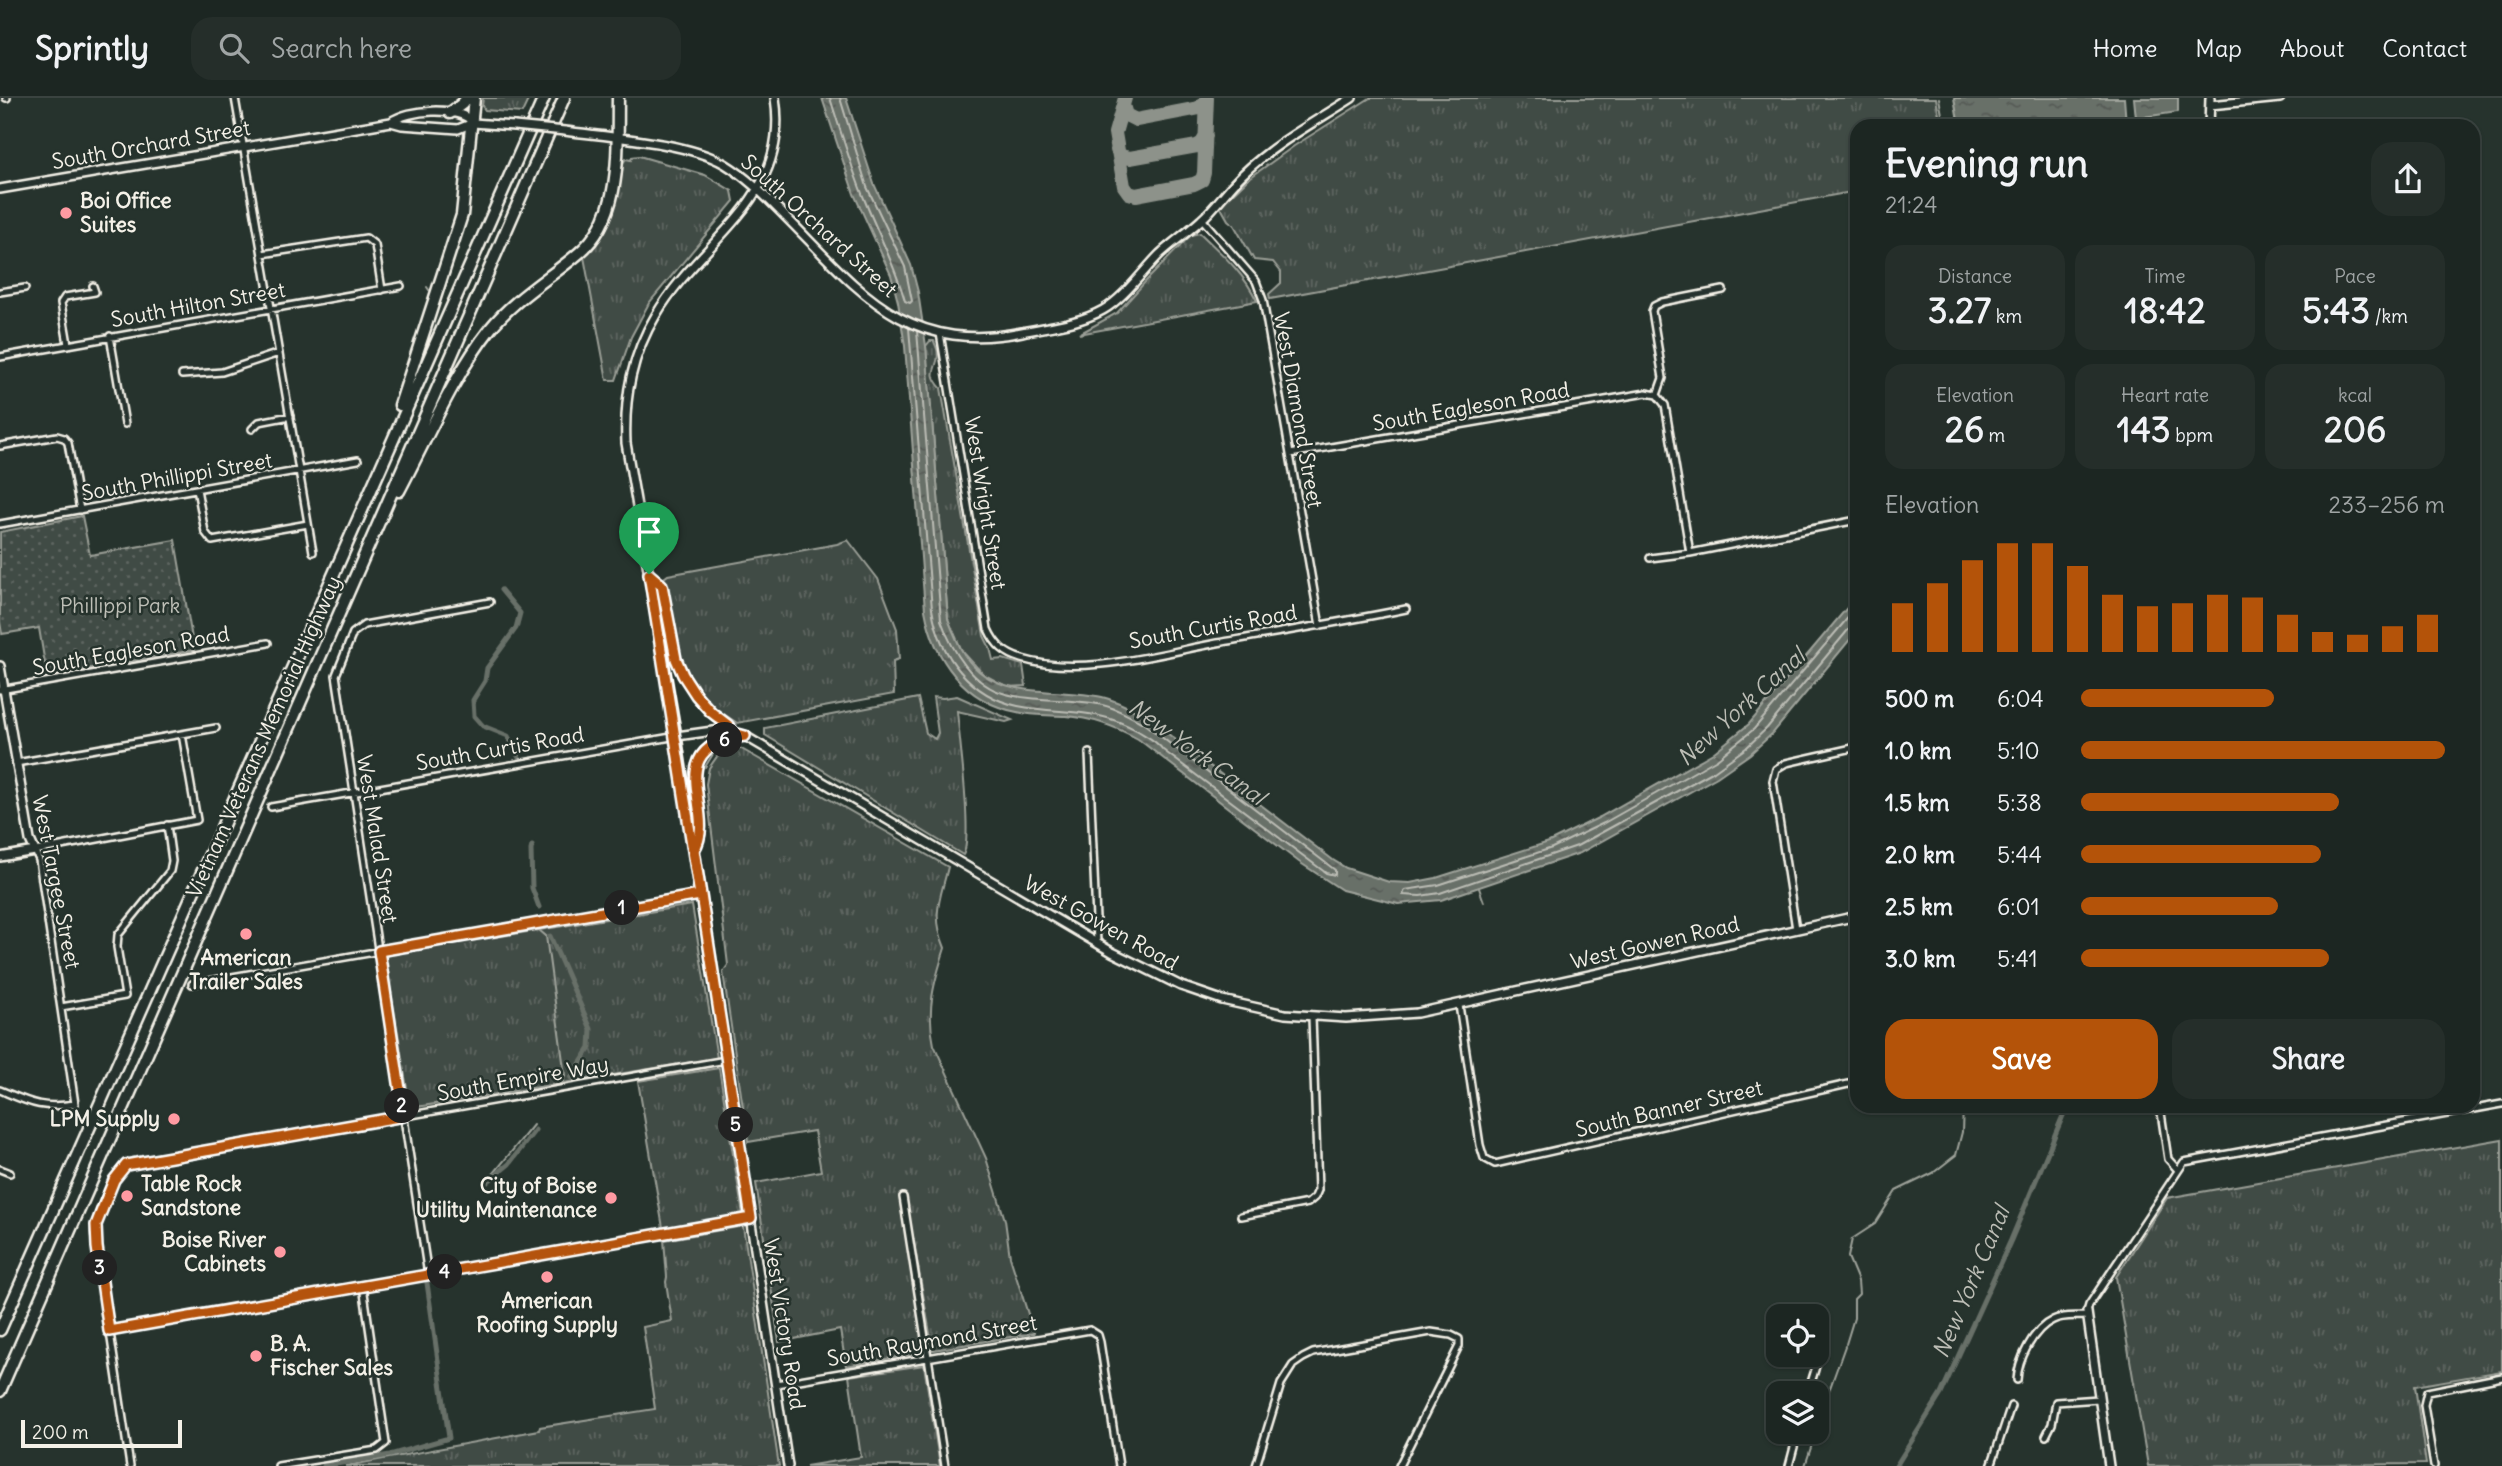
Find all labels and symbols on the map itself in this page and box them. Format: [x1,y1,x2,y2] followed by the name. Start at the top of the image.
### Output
[50,114,252,175] street label: South Orchard Street
[736,148,903,303] street label: South Orchard Street
[80,187,172,238] place label: Boi Office Suites
[58,205,74,221] marker: Boi Office Suites
[109,276,287,333] street label: South Hilton Street
[1268,310,1329,510] street label: West Diamond Street
[1370,376,1571,437] street label: South Eagleson Road
[958,414,1013,591] street label: West Wright Street
[79,446,274,507] street label: South Phillippi Street
[619,502,679,574] pin
[180,572,347,902] street label: Vietnam Veterans Memorial Highway
[60,592,180,619] park label: Phillippi Park
[1127,598,1299,655] street label: South Curtis Road
[30,620,231,681] street label: South Eagleson Road
[1671,640,1813,772] water label: New York Canal
[1123,692,1274,813] water label: New York Canal
[414,720,586,777] street label: South Curtis Road
[708,722,742,758] pin: 6
[351,753,404,925] street label: West Malad Street
[26,793,87,971] street label: West Targee Street
[1019,869,1183,976] street label: West Gowen Road
[604,890,640,926] pin: 1
[1568,910,1742,975] street label: West Gowen Road
[238,926,254,942] marker: American Trailer Sales
[189,944,303,995] place label: American Trailer Sales
[435,1050,611,1107] street label: South Empire Way
[1573,1074,1765,1143] street label: South Banner Street
[384,1088,420,1124] pin: 2
[49,1105,160,1132] place label: LPM Supply
[718,1108,754,1142] pin: 5
[166,1111,182,1127] marker: LPM Supply
[141,1170,242,1221] place label: Table Rock Sandstone
[416,1172,597,1223] place label: City of Boise Utility Maintenance
[119,1188,135,1204] marker: Table Rock Sandstone
[603,1190,619,1206] marker: City of Boise Utility Maintenance
[1926,1199,2017,1362] water label: New York Canal
[162,1226,266,1277] place label: Boise River Cabinets
[758,1236,811,1412] street label: West Victory Road
[272,1244,288,1260] marker: Boise River Cabinets
[82,1250,118,1286] pin: 3
[428,1254,462,1290] pin: 4
[539,1269,555,1285] marker: American Roofing Supply
[476,1287,618,1338] place label: American Roofing Supply
[825,1309,1039,1372] street label: South Raymond Street
[270,1330,394,1381] place label: B. A. Fischer Sales
[248,1348,264,1364] marker: B. A. Fischer Sales
[21,1417,182,1449] scale bar

